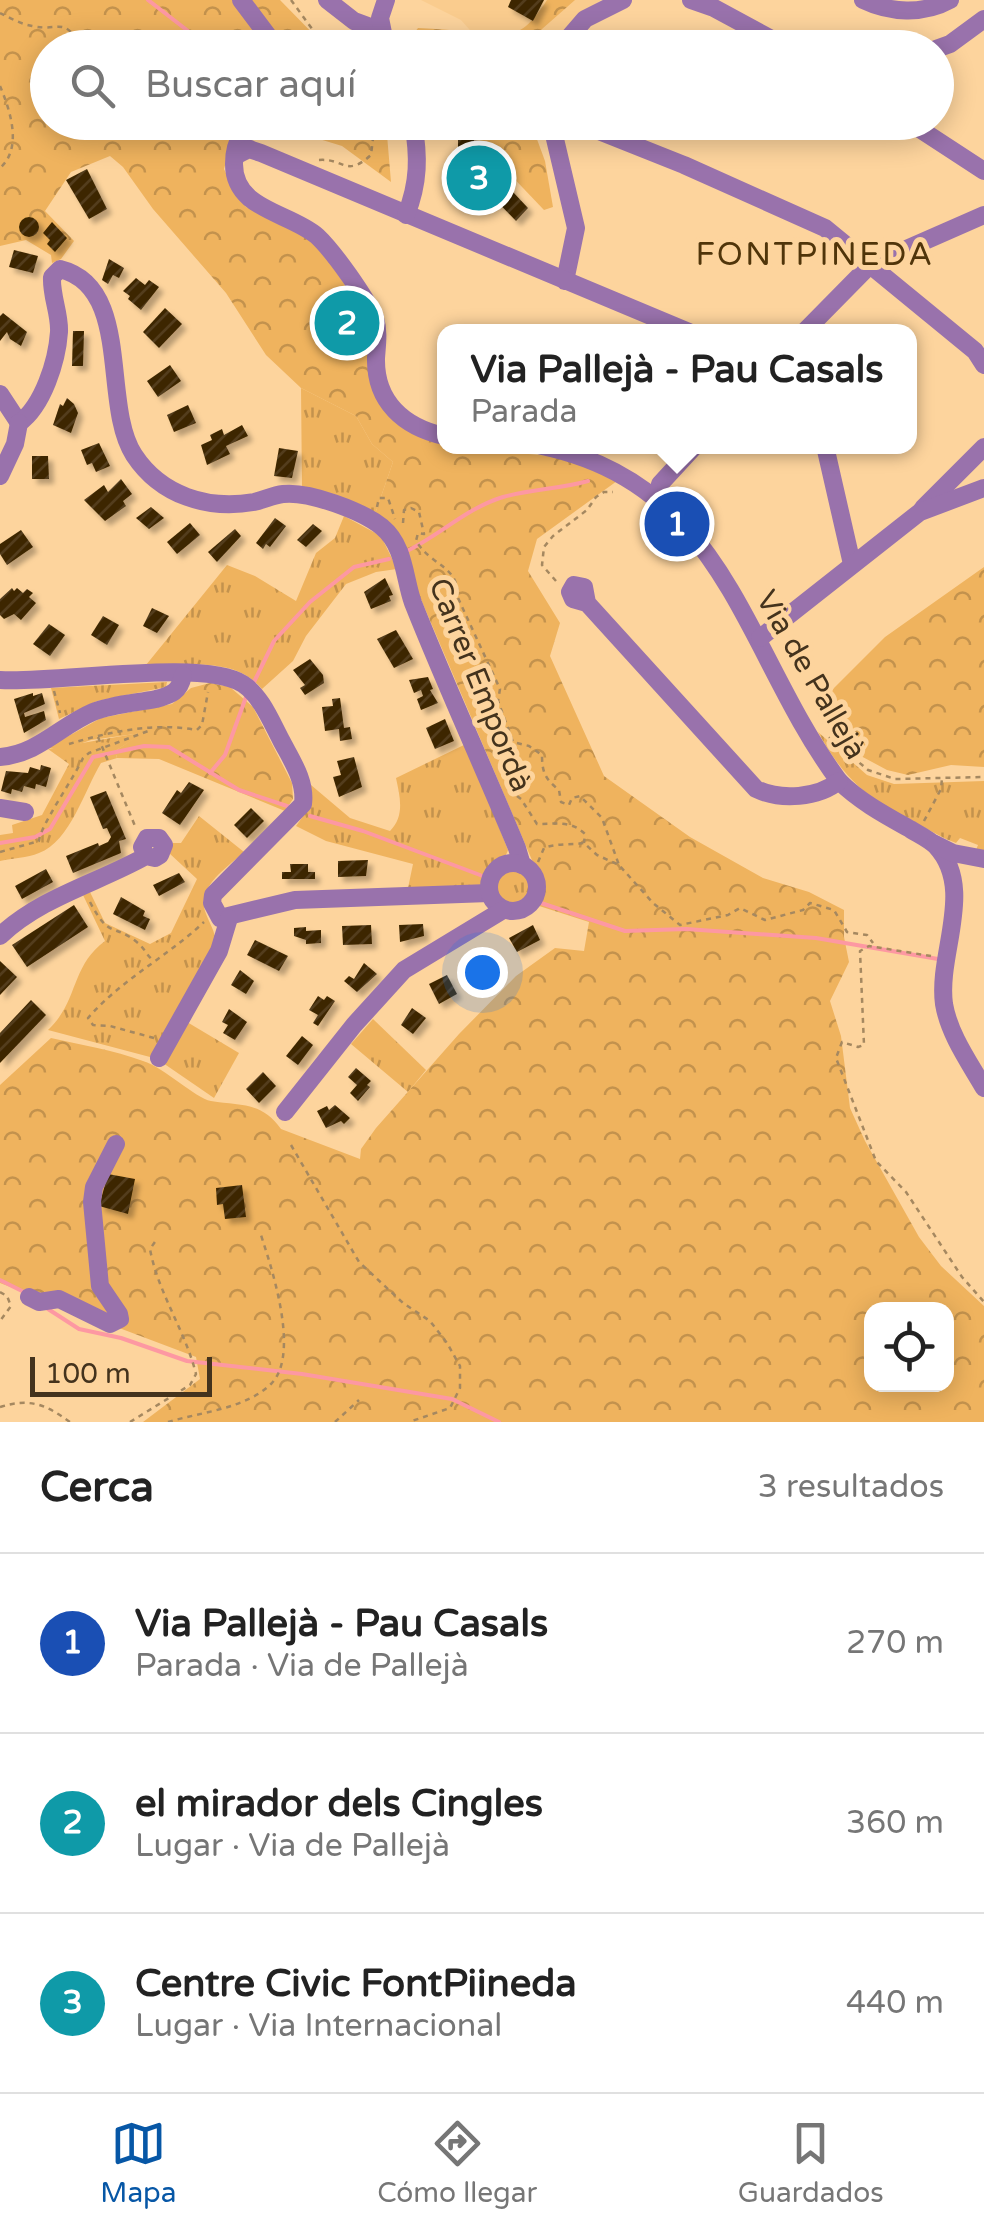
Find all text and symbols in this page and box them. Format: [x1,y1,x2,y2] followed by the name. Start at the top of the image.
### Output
[30,30,954,140] search box
[65,58,120,113] icon: search
[145,62,356,108] text: Buscar aquí
[446,140,512,216] pin: 3
[695,236,935,274] district label: FONTPINEDA
[314,286,380,360] pin: 2
[437,324,917,454] popup
[470,347,884,393] text: Via Pallejà - Pau Casals
[470,393,578,431] text: Parada
[644,486,710,562] pin: 1
[420,573,540,797] street label: Carrer Empordà
[748,584,874,766] street label: Via de Pallejà
[457,947,508,998] your location
[864,1302,954,1392] map controls
[864,1302,954,1392] button: locate
[30,1352,212,1396] scale bar
[45,1357,131,1391] text: 100 m
[40,1462,154,1513] text: Cerca
[758,1468,944,1506] text: 3 resultados
[135,1601,548,1647] text: Via Pallejà - Pau Casals
[62,1624,83,1662] text: 1
[846,1624,944,1662] text: 270 m
[135,1647,469,1685] text: Parada · Via de Pallejà
[135,1781,543,1827] text: el mirador dels Cingles
[62,1804,83,1842] text: 2
[846,1804,944,1842] text: 360 m
[135,1827,450,1865] text: Lugar · Via de Pallejà
[135,1961,577,2007] text: Centre Civic FontPiineda
[62,1984,83,2022] text: 3
[846,1984,944,2022] text: 440 m
[135,2007,502,2045] text: Lugar · Via Internacional
[100,2116,177,2210] tab: Mapa
[377,2116,537,2210] tab: Cómo llegar
[738,2116,884,2210] tab: Guardados

